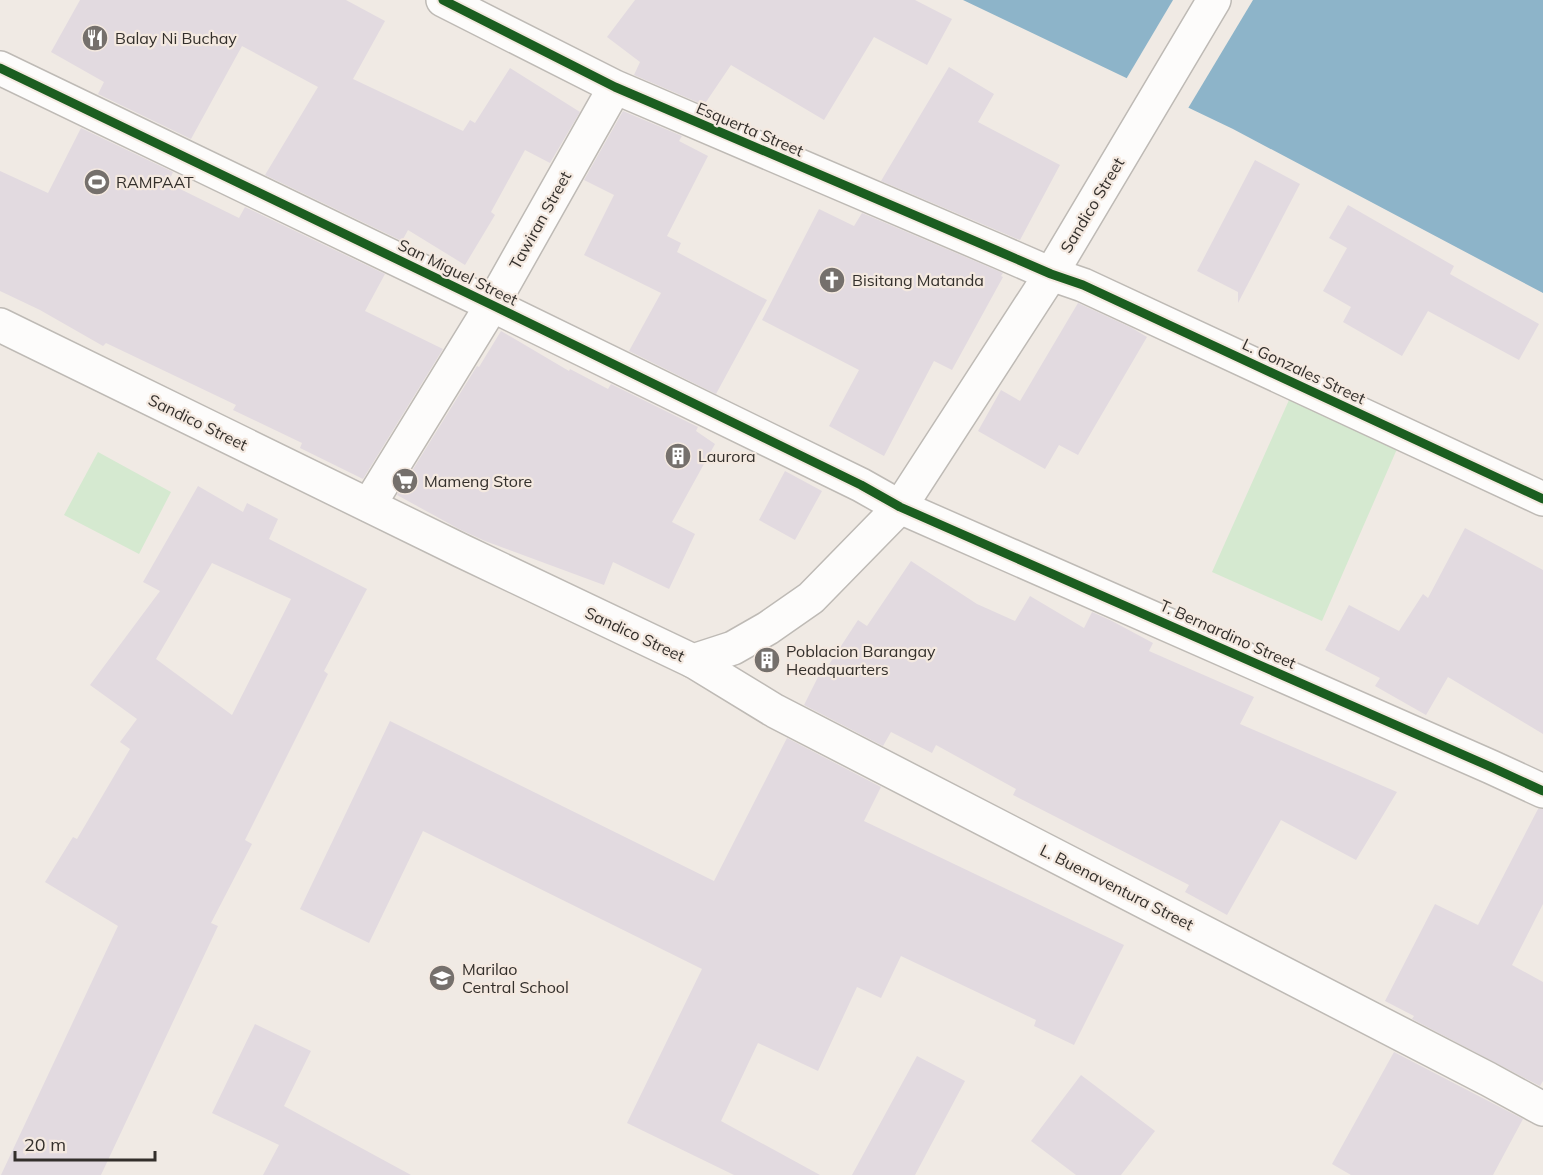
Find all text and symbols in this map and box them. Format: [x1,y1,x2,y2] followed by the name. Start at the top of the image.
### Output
[80,23,110,53] restaurant icon: Balay Ni Buchay
[115,28,237,48] place label: Balay Ni Buchay
[693,97,807,161] street label: Esquerta Street
[1056,153,1129,256] street label: Sandico Street
[82,167,112,197] sports icon: RAMPAAT
[505,167,575,272] street label: Tawiran Street
[116,172,194,192] place label: RAMPAAT
[395,234,521,310] street label: San Miguel Street
[817,265,847,295] church icon: Bisitang Matanda
[852,270,984,290] place label: Bisitang Matanda
[1239,334,1369,408] street label: L. Gonzales Street
[145,389,251,455] street label: Sandico Street
[663,441,693,471] building icon: Laurora
[698,446,756,466] place label: Laurora
[390,466,420,496] supermarket icon: Mameng Store
[424,471,532,491] place label: Mameng Store
[1157,595,1300,673] street label: T. Bernardino Street
[582,602,688,666] street label: Sandico Street
[786,641,936,679] place label: Poblacion Barangay Headquarters
[752,645,782,675] building icon: Poblacion Barangay Headquarters
[1037,840,1197,935] street label: L. Buenaventura Street
[462,959,569,997] place label: Marilao Central School
[427,963,457,993] school or university icon: Marilao Central School
[15,1124,154,1162] scale bar
[24,1133,66,1156] text: 20 m

